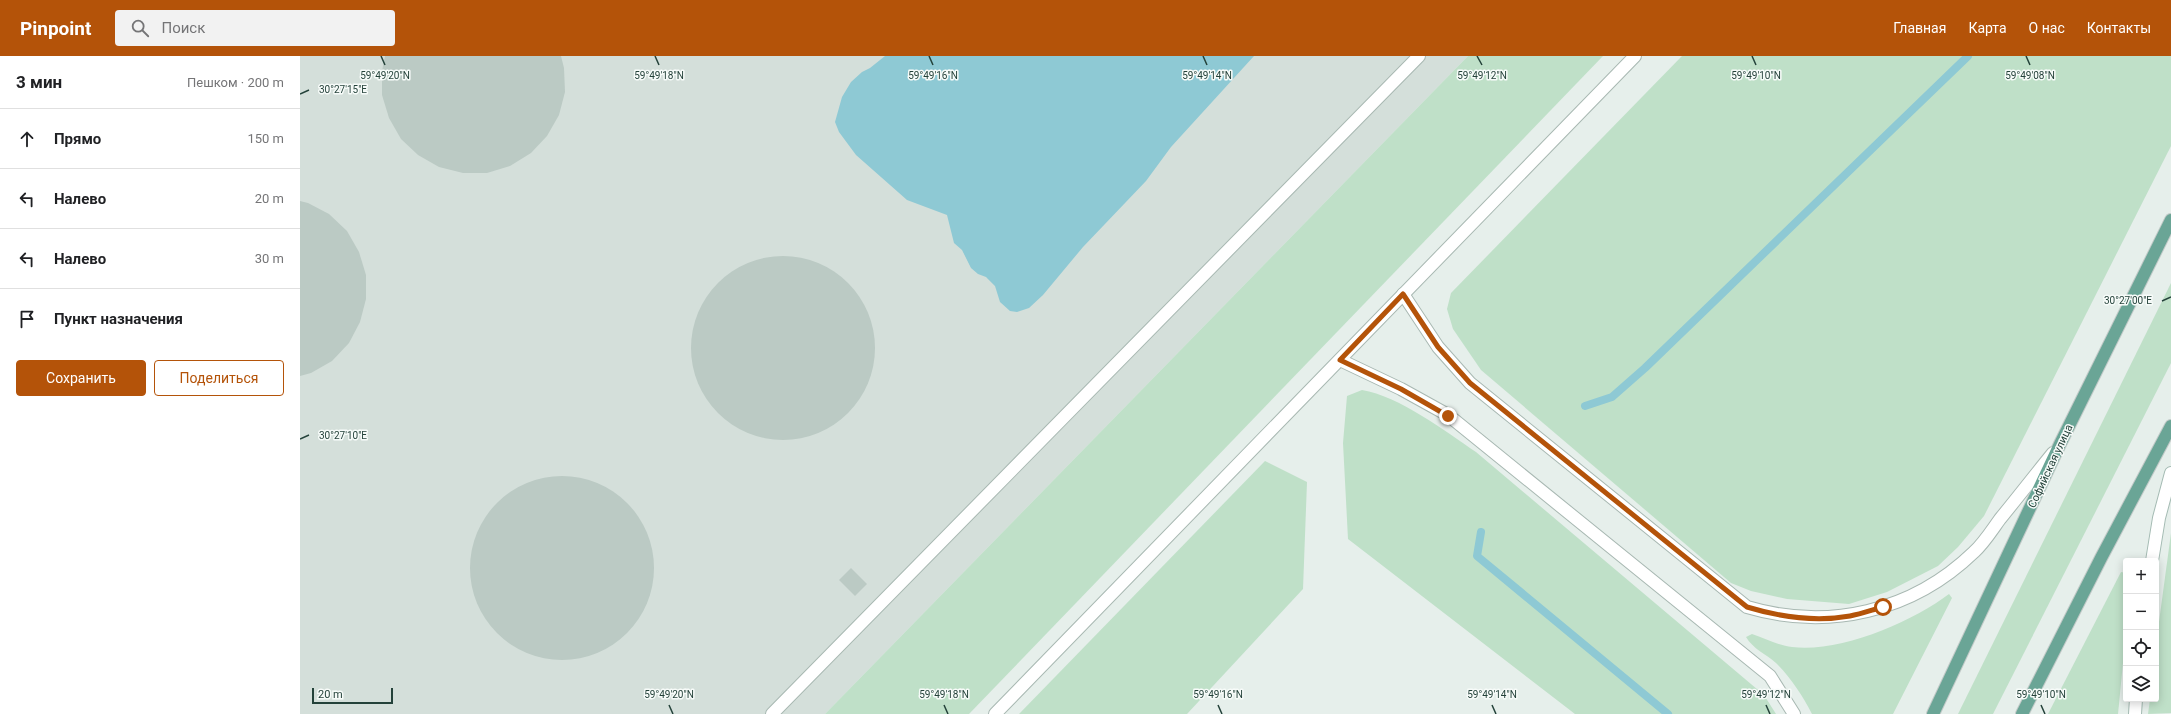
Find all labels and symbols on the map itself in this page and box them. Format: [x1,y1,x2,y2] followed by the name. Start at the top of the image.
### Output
[360,70,410,81] text: 59°49'20"N
[634,70,684,81] text: 59°49'18"N
[908,70,958,81] text: 59°49'16"N
[1182,70,1232,81] text: 59°49'14"N
[1457,70,1507,81] text: 59°49'12"N
[1731,70,1781,81] text: 59°49'10"N
[2005,70,2055,81] text: 59°49'08"N
[319,84,367,95] text: 30°27'15"E
[2104,295,2152,306] text: 30°27'00"E
[1439,407,1457,425] route end
[2025,422,2076,510] street label: Софийская улица
[319,430,367,441] text: 30°27'10"E
[1874,598,1892,616] route start
[312,686,393,705] scale bar
[644,689,694,700] text: 59°49'20"N
[919,689,969,700] text: 59°49'18"N
[1193,689,1243,700] text: 59°49'16"N
[1467,689,1517,700] text: 59°49'14"N
[1741,689,1791,700] text: 59°49'12"N
[2016,689,2066,700] text: 59°49'10"N

